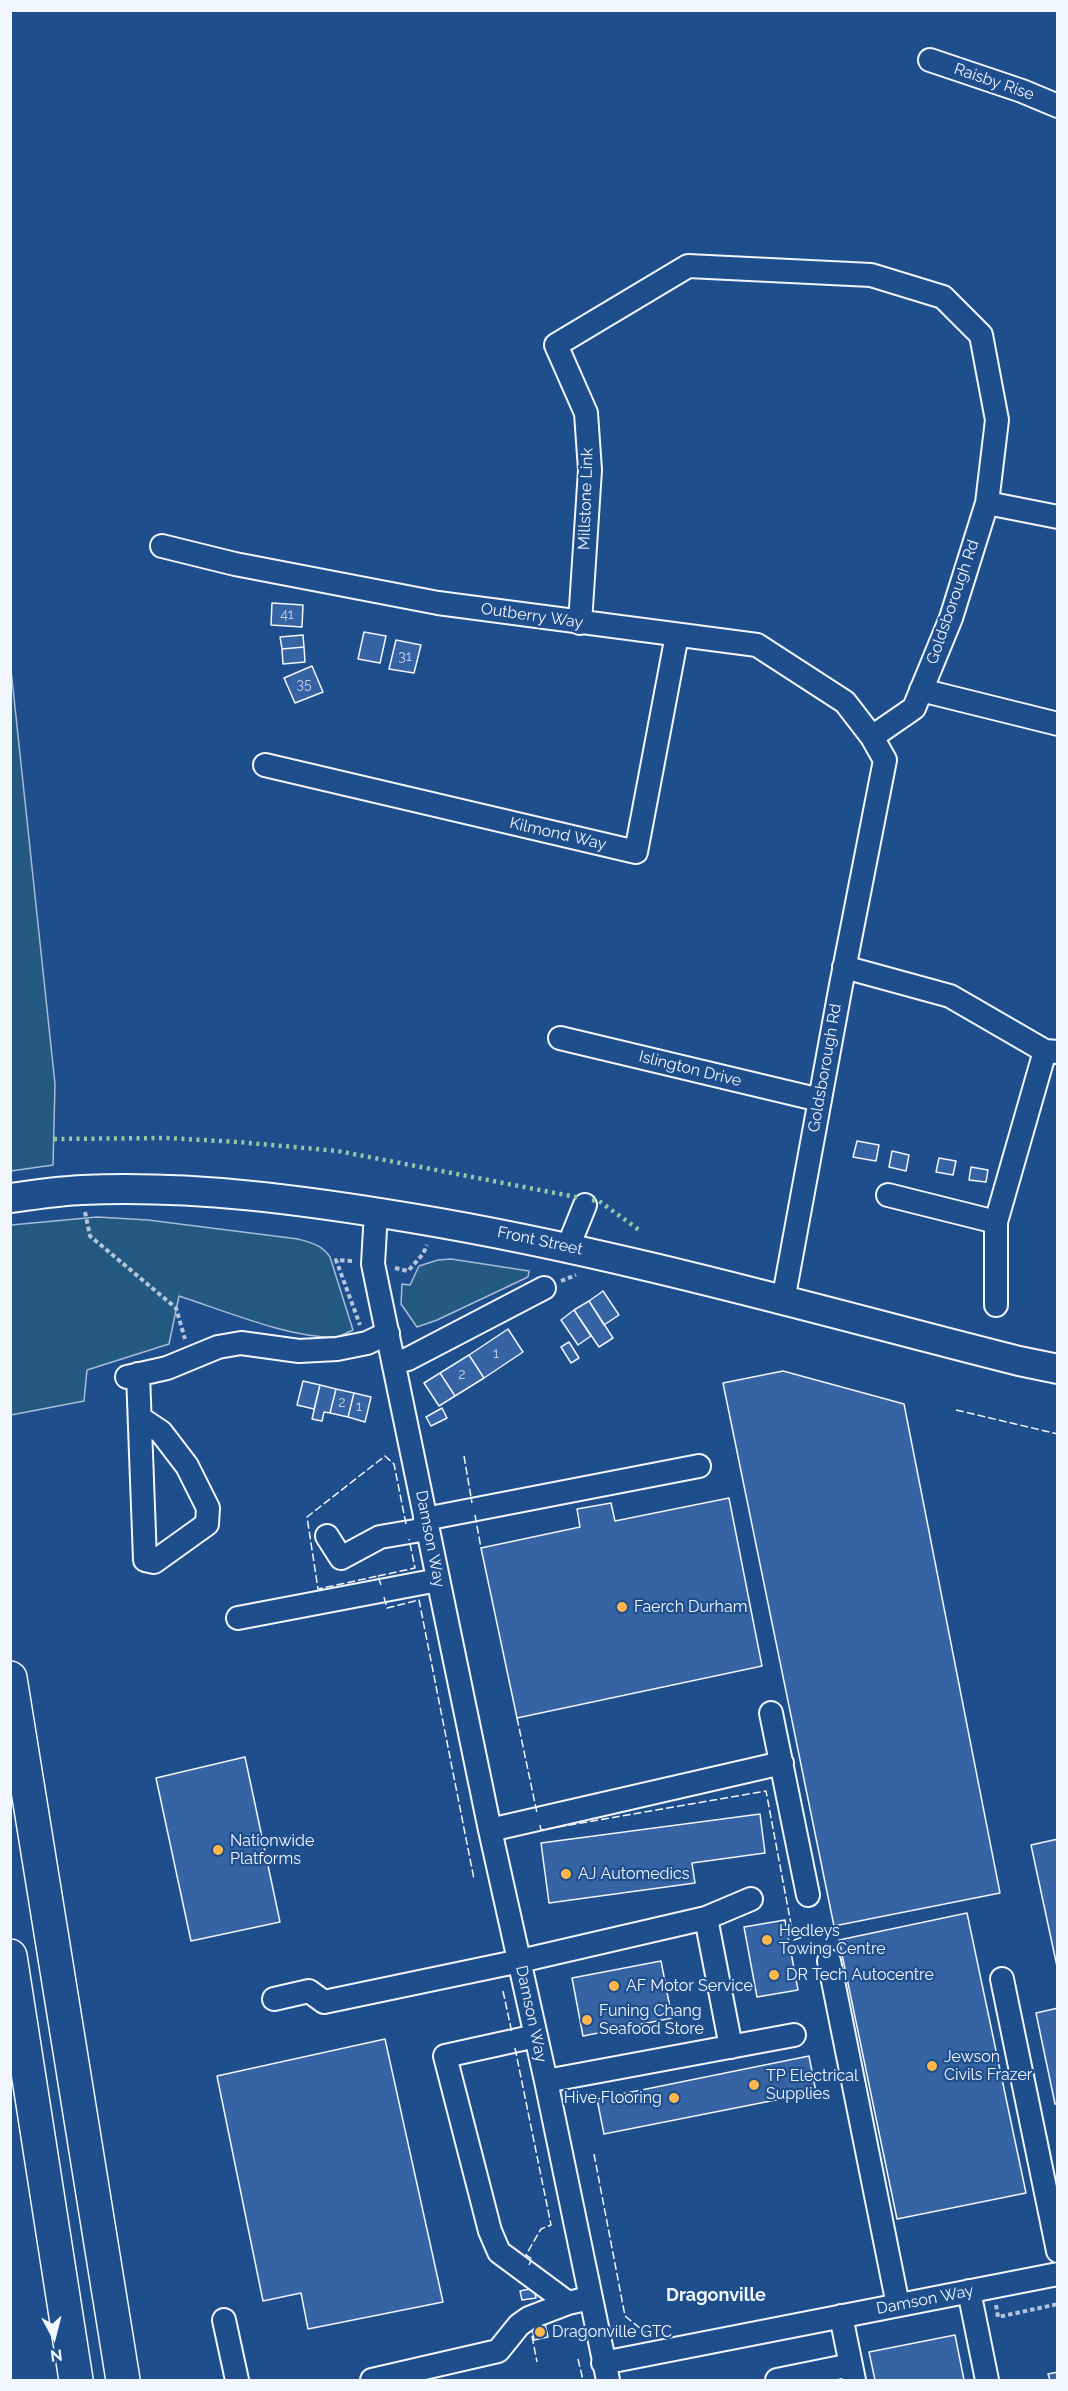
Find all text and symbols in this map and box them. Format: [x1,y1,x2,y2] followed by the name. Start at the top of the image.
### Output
[951,59,1037,105] street label: Raisby Rise
[575,448,597,550] street label: Millstone Link
[923,537,983,667] street label: Goldsborough Rd
[480,599,584,633] street label: Outberry Way
[280,607,294,623] house number: 41
[398,649,412,665] house number: 31
[296,677,312,693] house number: 35
[508,814,608,854] street label: Kilmond Way
[804,1002,846,1134] street label: Goldsborough Rd
[637,1047,743,1091] street label: Islington Drive
[496,1223,584,1259] street label: Front Street
[493,1346,499,1362] house number: 1
[458,1367,466,1383] house number: 2
[338,1395,346,1411] house number: 2
[356,1399,362,1415] house number: 1
[411,1489,449,1589] street label: Damson Way
[634,1597,747,1617] place label: Faerch Durham
[615,1600,629,1614] marker: Faerch Durham
[230,1831,314,1869] place label: Nationwide Platforms
[211,1843,225,1857] marker: Nationwide Platforms
[578,1864,690,1884] place label: AJ Automedics
[559,1867,573,1881] marker: AJ Automedics
[779,1921,886,1959] place label: Hedleys Towing Centre
[760,1933,774,1947] marker: Hedleys Towing Centre
[511,1964,551,2064] street label: Damson Way
[786,1965,934,1985] place label: DR Tech Autocentre
[767,1968,781,1982] marker: DR Tech Autocentre
[626,1976,753,1996] place label: AF Motor Service
[607,1979,621,1993] marker: AF Motor Service
[599,2001,704,2039] place label: Funing Chang Seafood Store
[580,2013,594,2027] marker: Funing Chang Seafood Store
[944,2047,1032,2085] place label: Jewson Civils Frazer
[925,2059,939,2073] marker: Jewson Civils Frazer
[766,2066,858,2104] place label: TP Electrical Supplies
[747,2078,761,2092] marker: TP Electrical Supplies
[564,2088,662,2108] place label: Hive Flooring
[667,2091,681,2105] marker: Hive Flooring
[875,2281,975,2319] street label: Damson Way
[666,2285,766,2307] district label: Dragonville
[24,2307,84,2367] north arrow
[552,2322,672,2342] place label: Dragonville GTC
[533,2325,547,2339] marker: Dragonville GTC
[49,2345,63,2366] text: N

